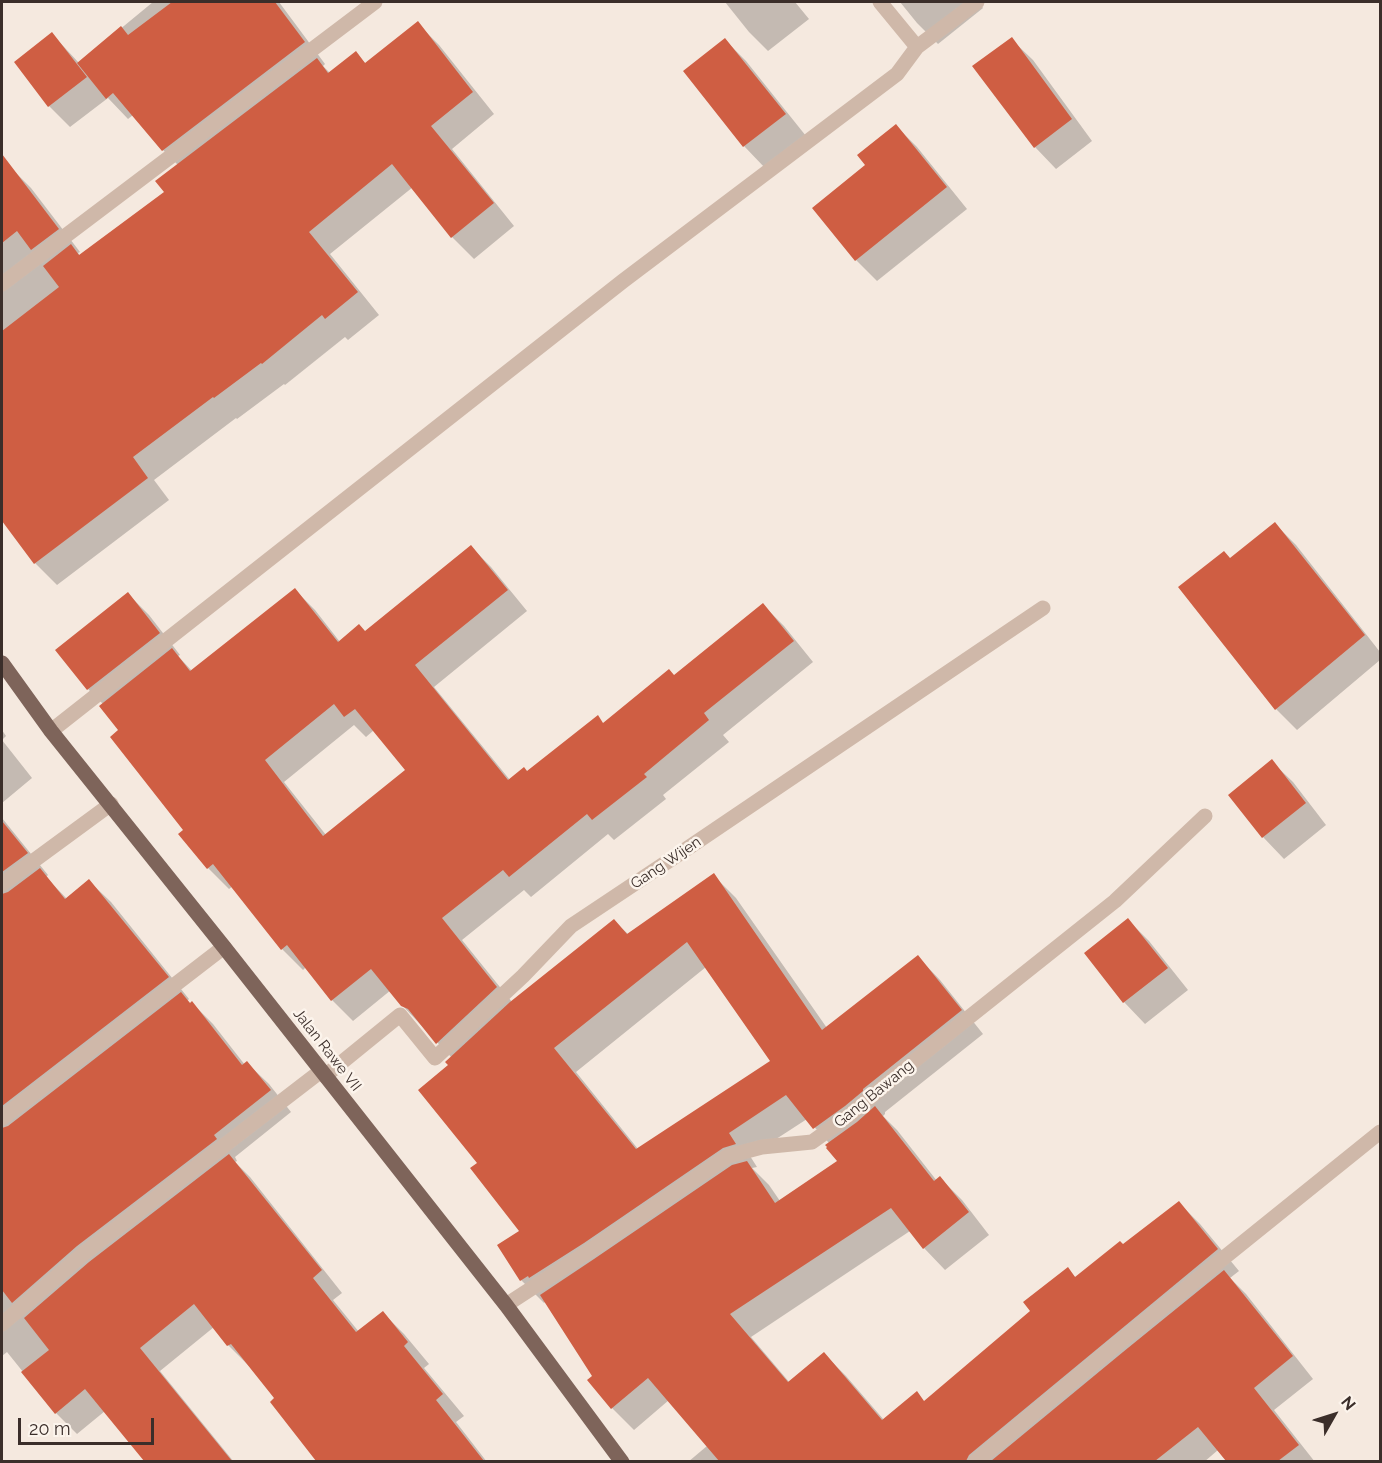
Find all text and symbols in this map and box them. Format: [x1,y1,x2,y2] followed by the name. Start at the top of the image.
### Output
[628,833,704,893] street label: Gang Wijen
[289,1005,365,1095] street label: Jalan Rawe VII
[831,1057,917,1131] street label: Gang Bawang
[1304,1385,1364,1445] north arrow
[1337,1393,1360,1414] text: N
[21,1406,158,1444] scale bar
[29,1418,71,1439] text: 20 m

